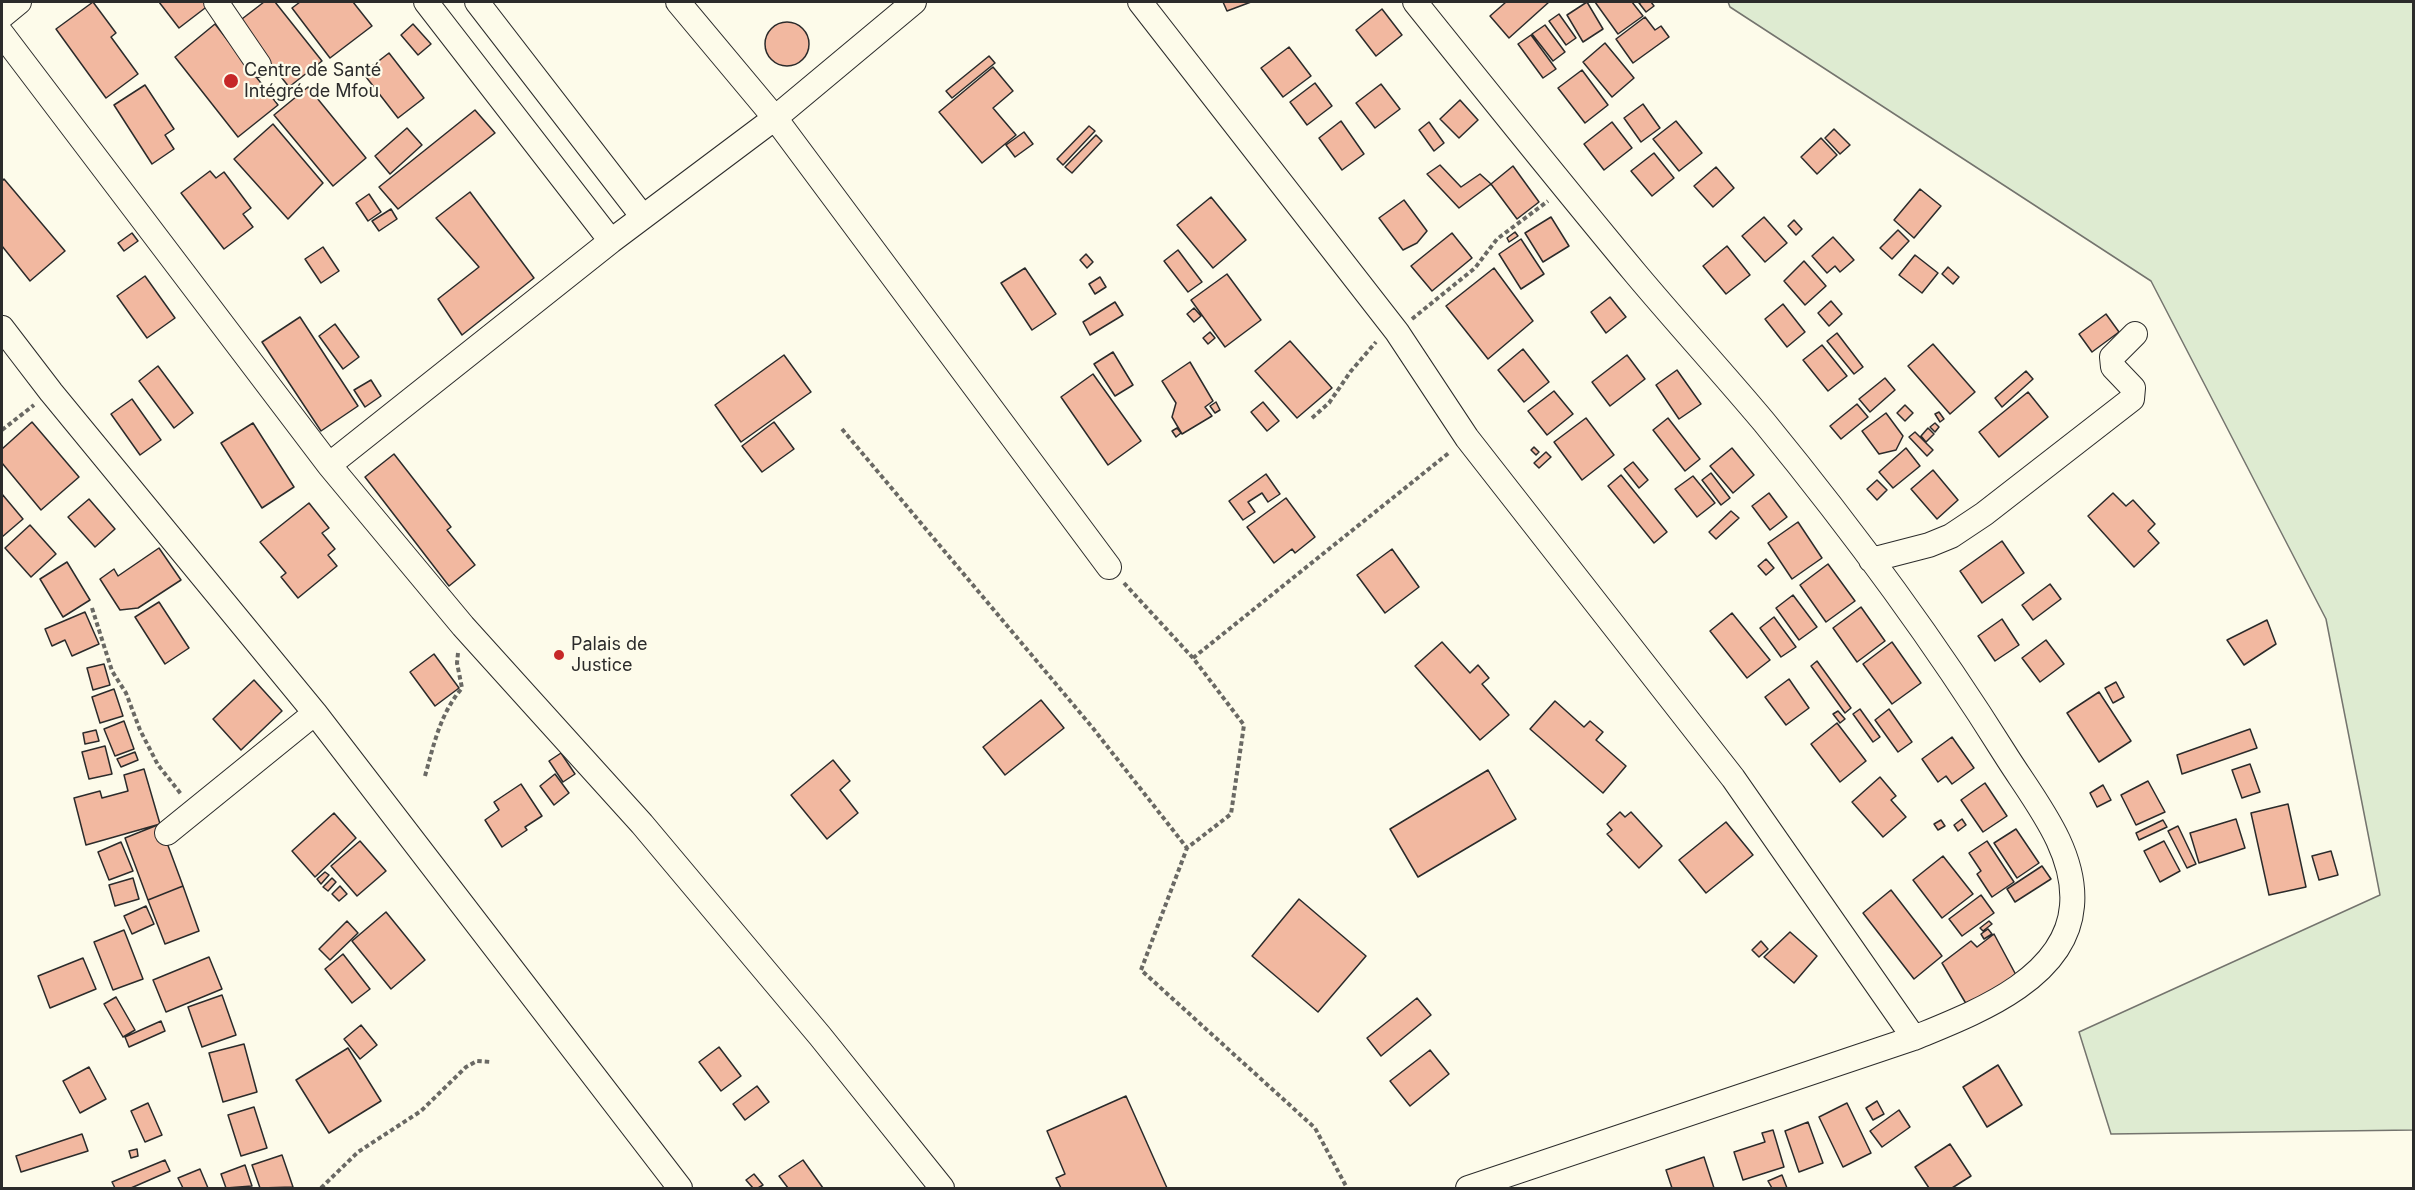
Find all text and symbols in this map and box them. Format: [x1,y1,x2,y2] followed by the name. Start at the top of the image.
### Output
[244,60,381,103] place label: Centre de Santé Intégré de Mfou
[222,72,240,90] marker: Centre de Santé Intégré de Mfou
[571,634,648,676] place label: Palais de Justice
[552,648,566,662] marker: Palais de Justice

